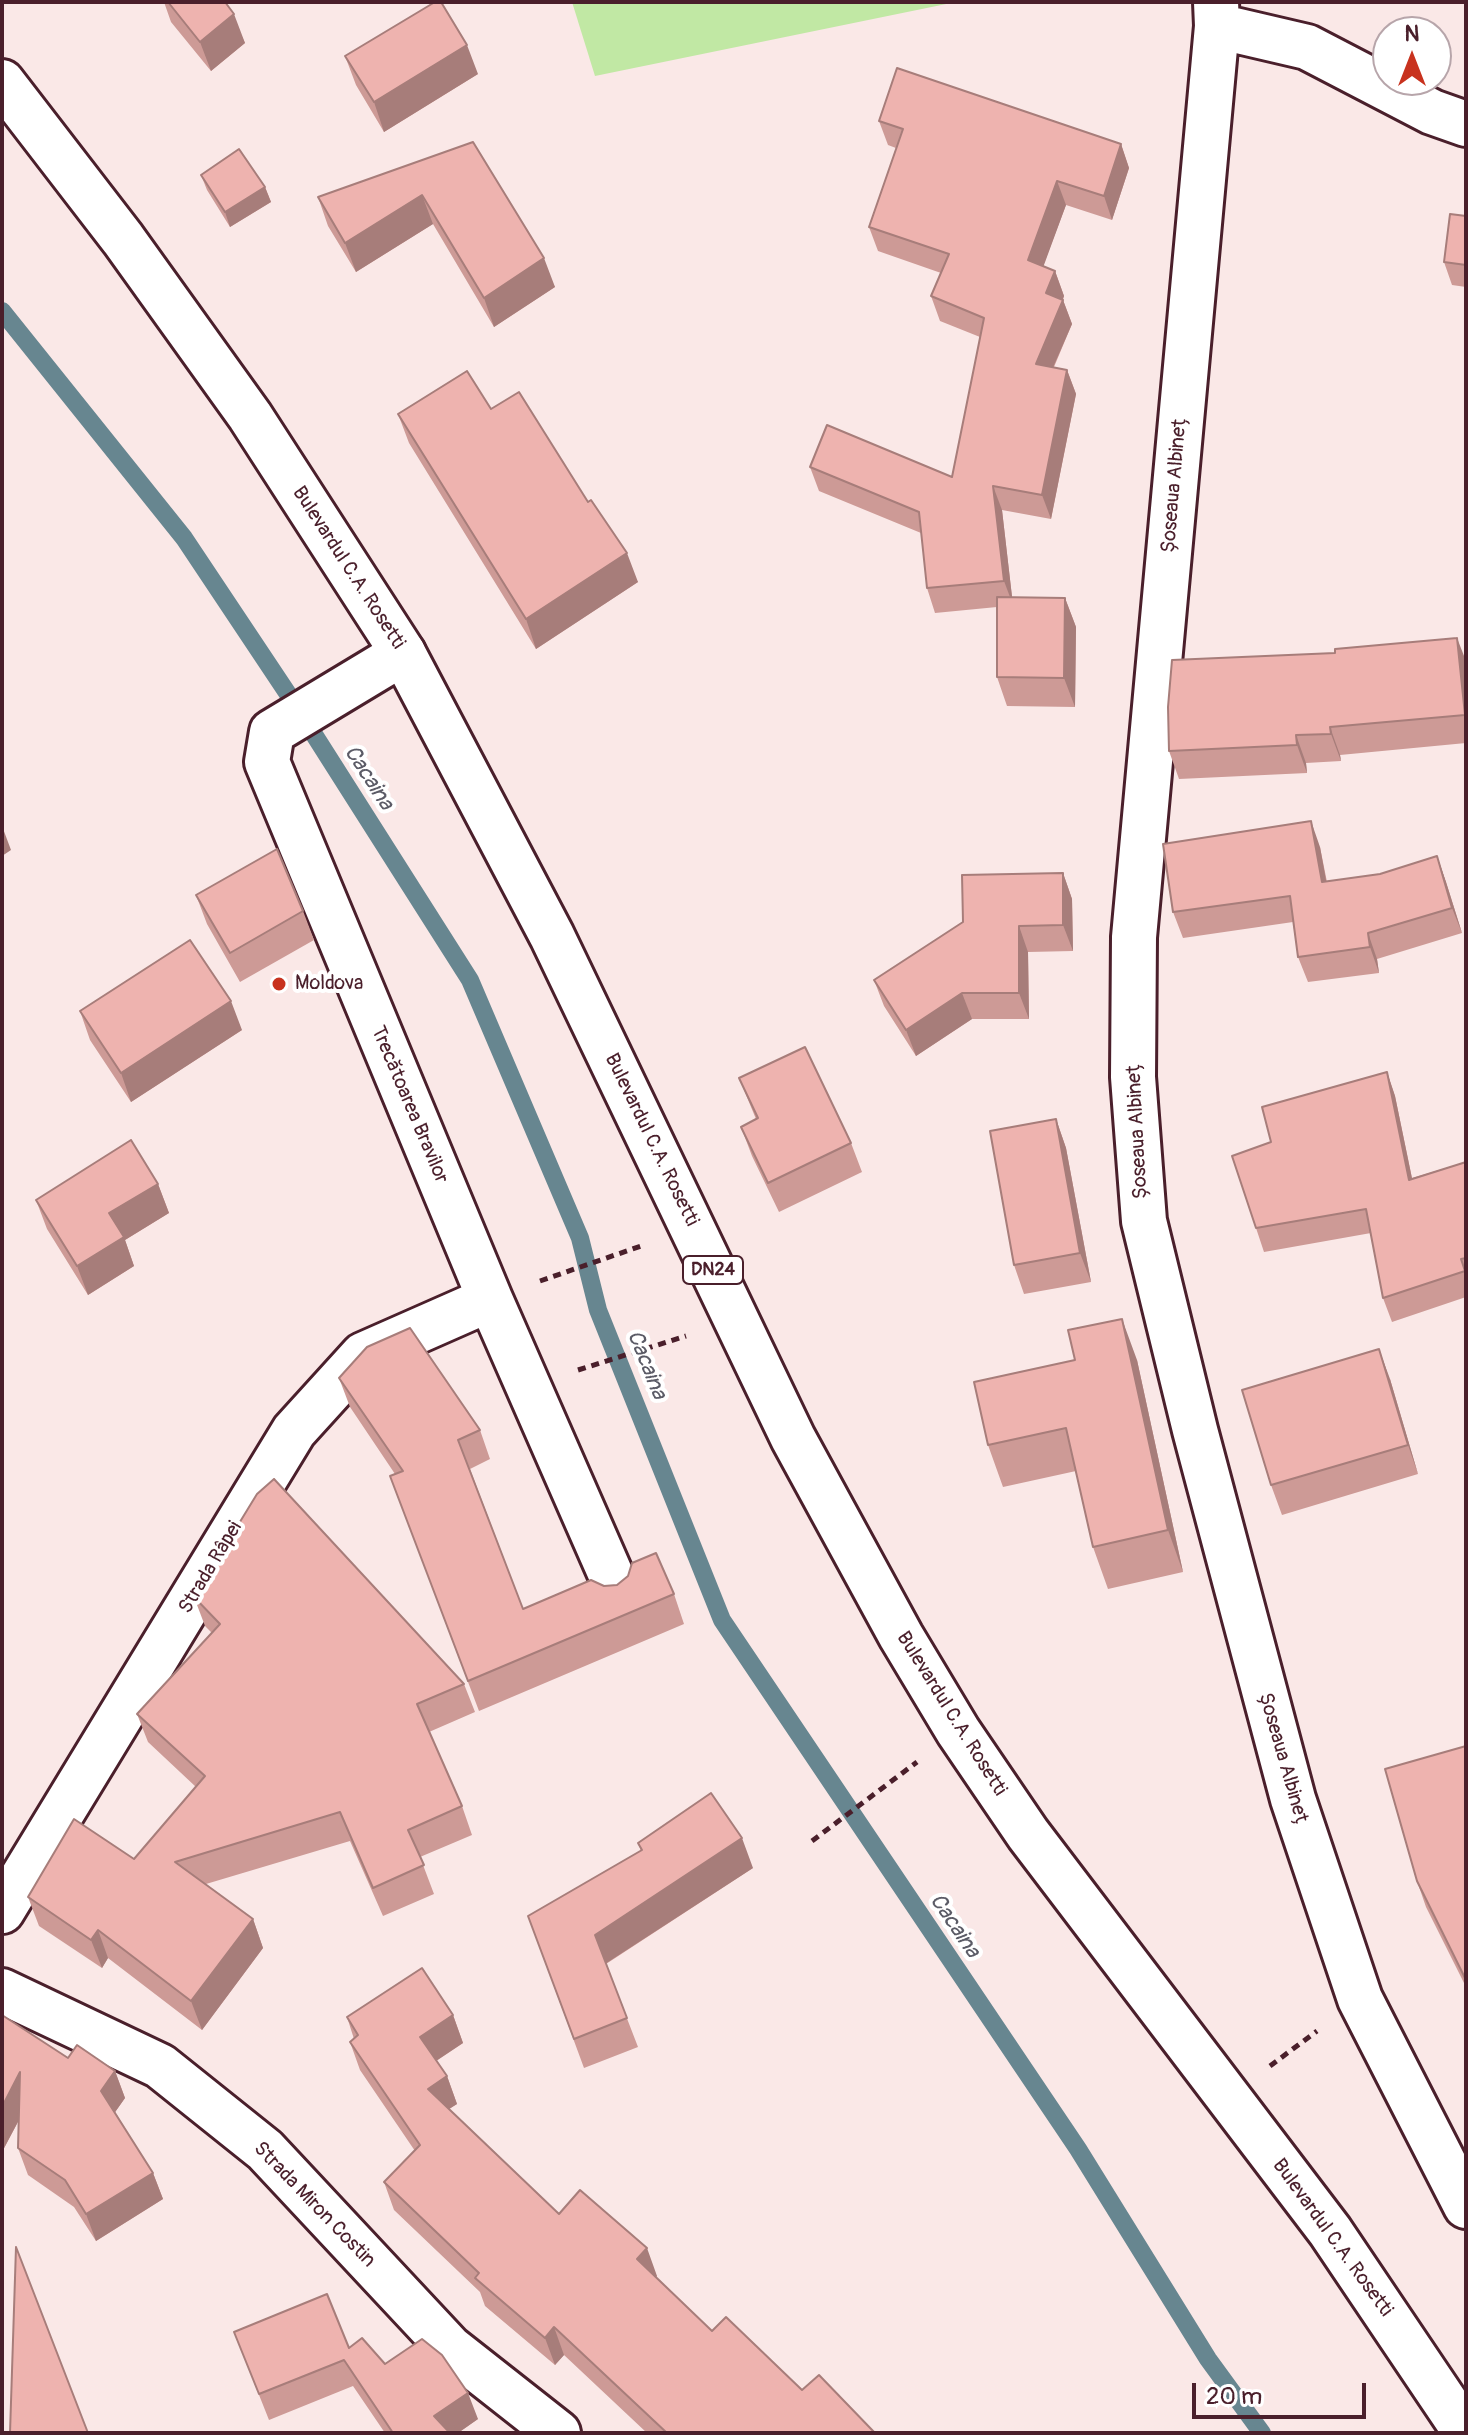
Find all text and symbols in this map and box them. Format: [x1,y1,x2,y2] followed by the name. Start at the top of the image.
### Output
[1372,16,1452,96] north arrow
[1405,20,1419,48] text: N
[1157,414,1193,554] street label: Șoseaua Albineț
[286,482,410,654] street label: Bulevardul C.A. Rosetti
[337,741,399,815] water label: Cacaina
[295,972,363,996] place label: Moldova
[270,975,288,993] marker: Moldova
[365,1023,453,1187] street label: Trecătoarea Bravilor
[599,1050,703,1230] street label: Bulevardul C.A. Rosetti
[1122,1060,1154,1200] street label: Șoseaua Albineț
[683,1256,743,1284] road number: DN24
[620,1327,672,1403] water label: Cacaina
[174,1518,248,1618] street label: Strada Râpei
[891,1627,1011,1801] street label: Bulevardul C.A. Rosetti
[1252,1690,1314,1830] street label: Șoseaua Albineț
[923,1889,985,1963] water label: Cacaina
[248,2137,380,2273] street label: Strada Miron Costin
[1267,2154,1397,2322] street label: Bulevardul C.A. Rosetti
[1196,2367,1370,2417] scale bar
[1206,2382,1262,2411] text: 20 m

